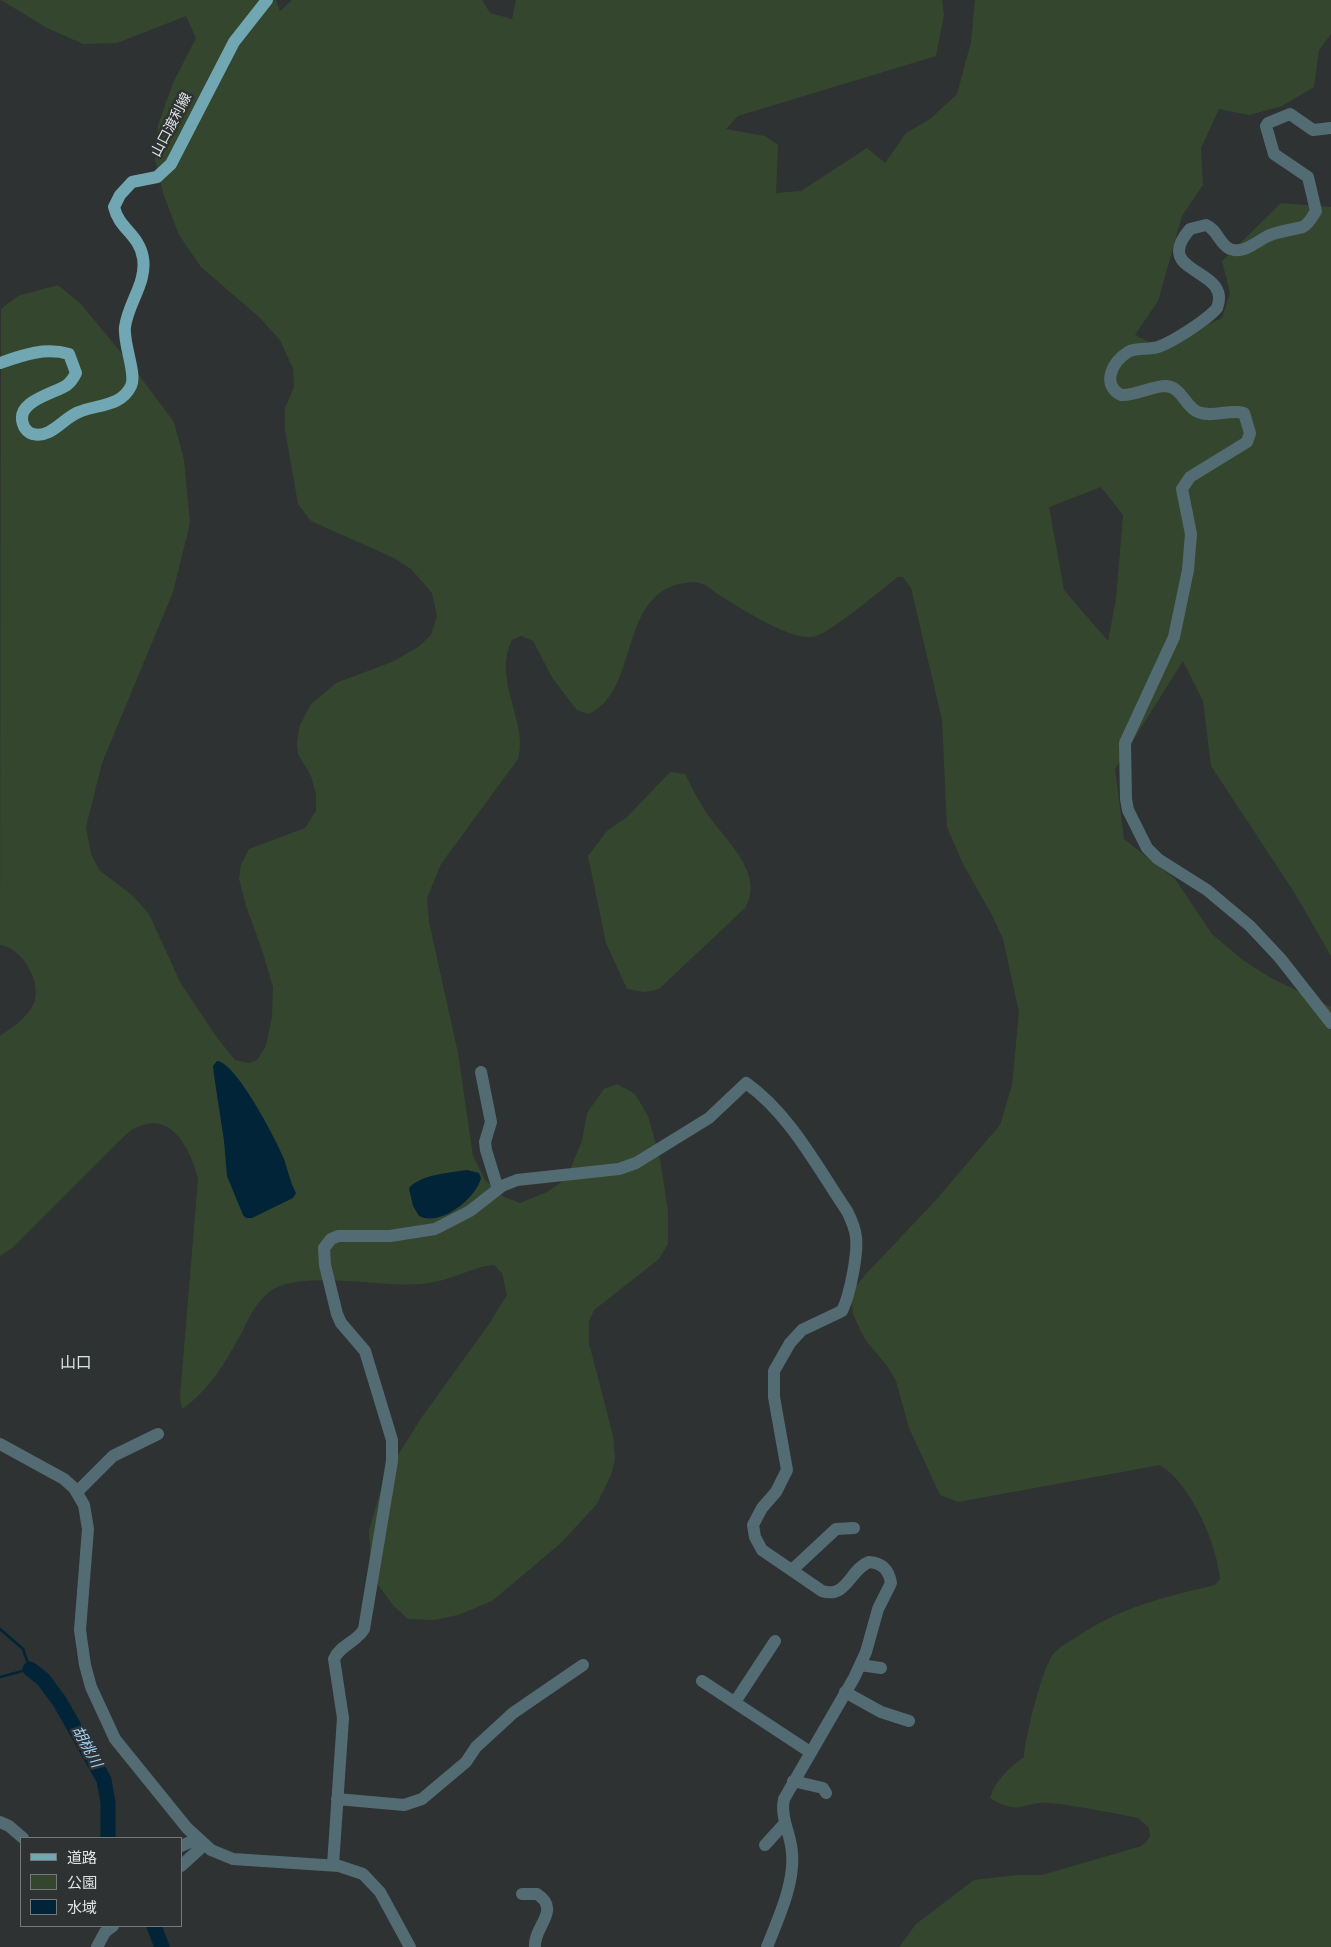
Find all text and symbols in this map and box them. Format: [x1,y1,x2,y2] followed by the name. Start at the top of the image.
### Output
[148,90,196,160] street label: 山口渡利線
[60,1354,92,1374] district label: 山口
[67,1723,105,1771] water label: 胡桃川
[20,1837,182,1927] legend
[67,1850,97,1866] text: 道路
[67,1875,97,1891] text: 公園
[67,1900,97,1916] text: 水域

